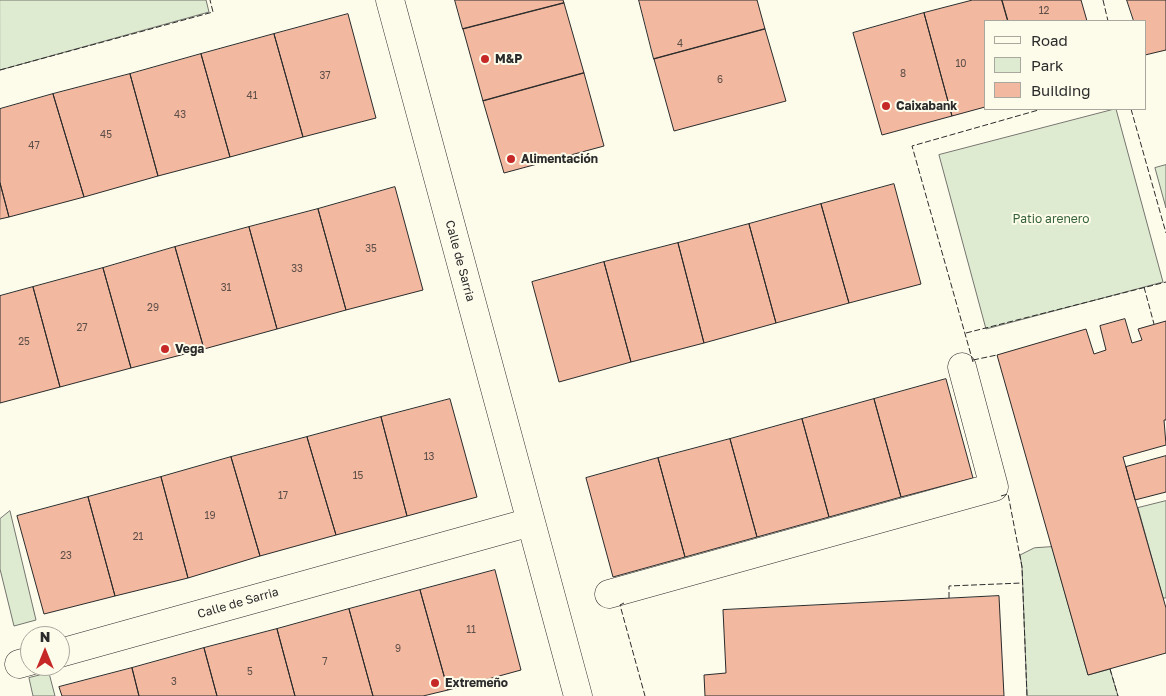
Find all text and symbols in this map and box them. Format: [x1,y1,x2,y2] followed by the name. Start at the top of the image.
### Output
[1039,5,1049,17] house number: 12
[984,20,1146,110] legend
[1031,31,1068,49] text: Road
[677,38,683,50] house number: 4
[495,52,522,66] place label: M&P
[479,53,491,65] marker: M&P
[1031,56,1063,74] text: Park
[955,58,967,70] house number: 10
[900,68,906,80] house number: 8
[319,70,331,82] house number: 37
[717,74,723,86] house number: 6
[1031,81,1091,99] text: Building
[247,90,257,102] house number: 41
[896,99,957,113] place label: Caixabank
[880,100,892,112] marker: Caixabank
[174,109,186,121] house number: 43
[100,129,112,141] house number: 45
[28,140,40,152] house number: 47
[521,152,598,166] place label: Alimentación
[505,153,517,165] marker: Alimentación
[1012,212,1090,226] park label: Patio arenero
[442,219,478,303] street label: Calle de Sarria
[365,243,377,255] house number: 35
[291,263,303,275] house number: 33
[221,282,231,294] house number: 31
[147,302,159,314] house number: 29
[76,322,88,334] house number: 27
[18,336,30,348] house number: 25
[175,342,204,356] place label: Vega
[159,343,171,355] marker: Vega
[424,451,434,463] house number: 13
[353,470,363,482] house number: 15
[278,490,288,502] house number: 17
[205,510,215,522] house number: 19
[133,531,143,543] house number: 21
[60,550,72,562] house number: 23
[196,585,280,621] street label: Calle de Sarria
[466,624,476,636] house number: 11
[20,626,70,676] north arrow
[40,628,50,645] text: N
[395,643,401,655] house number: 9
[322,656,328,668] house number: 7
[247,666,253,678] house number: 5
[171,676,177,688] house number: 3
[445,676,508,690] place label: Extremeño
[429,677,441,689] marker: Extremeño

